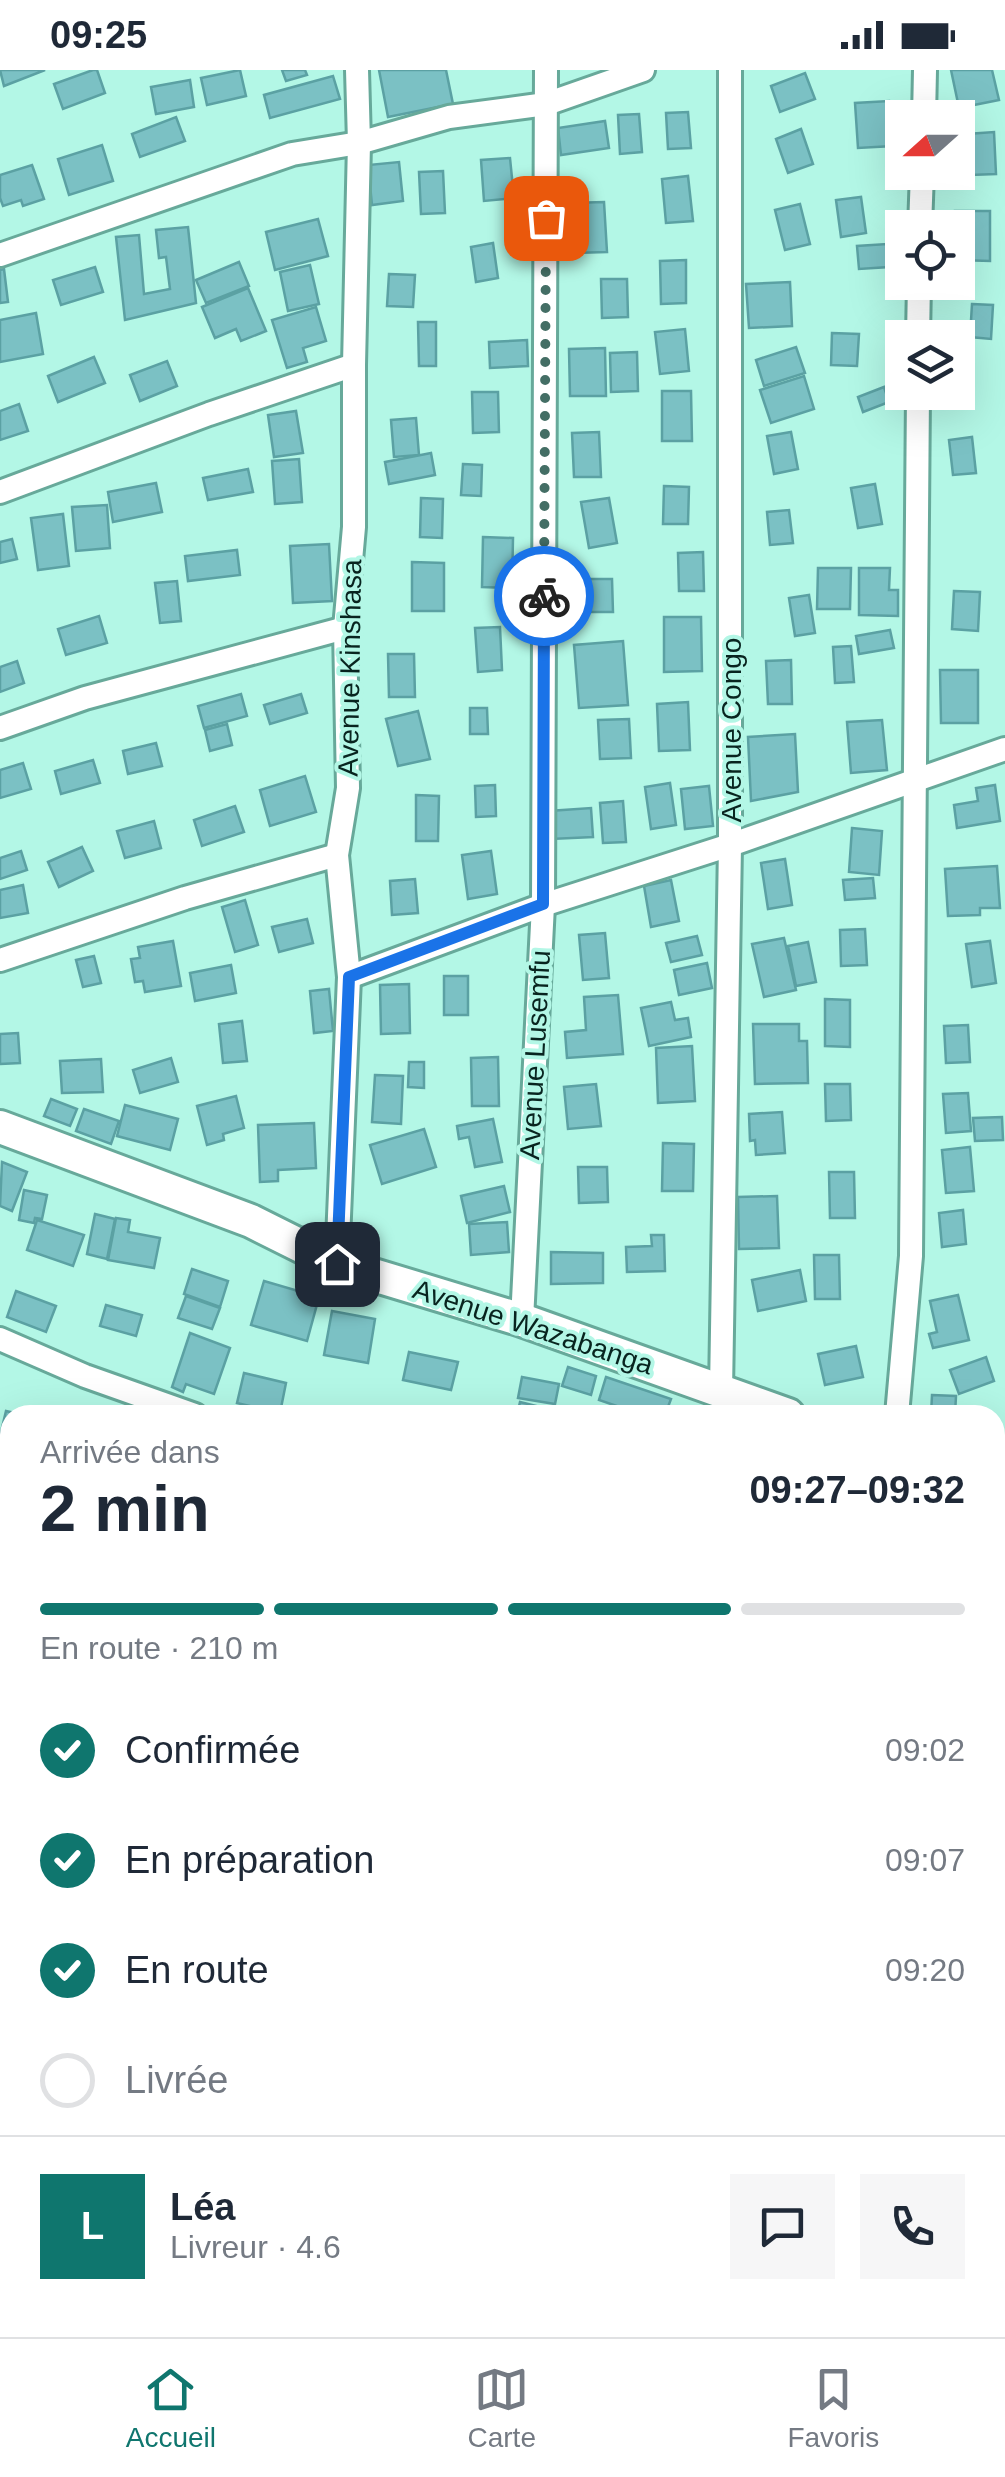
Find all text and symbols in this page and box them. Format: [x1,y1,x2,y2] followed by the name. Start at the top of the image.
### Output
[50,14,147,56] text: 09:25
[885,100,975,190] north arrow
[885,100,975,410] map controls
[504,176,589,261] pin
[519,191,574,246] icon: bag
[885,210,975,300] button: locate
[885,320,975,410] button: layers
[494,546,594,646] courier
[333,559,367,777] street label: Avenue Kinshasa
[517,569,572,624] icon: bike
[716,638,747,822] street label: Avenue Congo
[514,950,556,1160] street label: Avenue Lusemfu
[295,1222,380,1307] pin
[310,1237,365,1292] icon: home
[409,1274,657,1381] street label: Avenue Wazabanga
[40,1434,220,1470] text: Arrivée dans
[749,1469,965,1511] text: 09:27–09:32
[40,1472,210,1545] text: 2 min
[40,1630,278,1666] text: En route · 210 m
[40,1723,95,1778] icon: check
[125,1729,300,1771] text: Confirmée
[885,1732,965,1768] text: 09:02
[40,1833,95,1888] icon: check
[125,1839,374,1881] text: En préparation
[885,1842,965,1878] text: 09:07
[40,1943,95,1998] icon: check
[125,1949,269,1991] text: En route
[885,1952,965,1988] text: 09:20
[125,2059,229,2101] text: Livrée
[730,2174,835,2279] button: chat
[860,2174,965,2279] button: phone
[170,2186,235,2228] text: Léa
[81,2205,104,2247] text: L
[170,2229,341,2265] text: Livreur · 4.6
[126,2362,216,2454] tab: Accueil
[467,2362,536,2454] tab: Carte
[787,2362,879,2454] tab: Favoris

